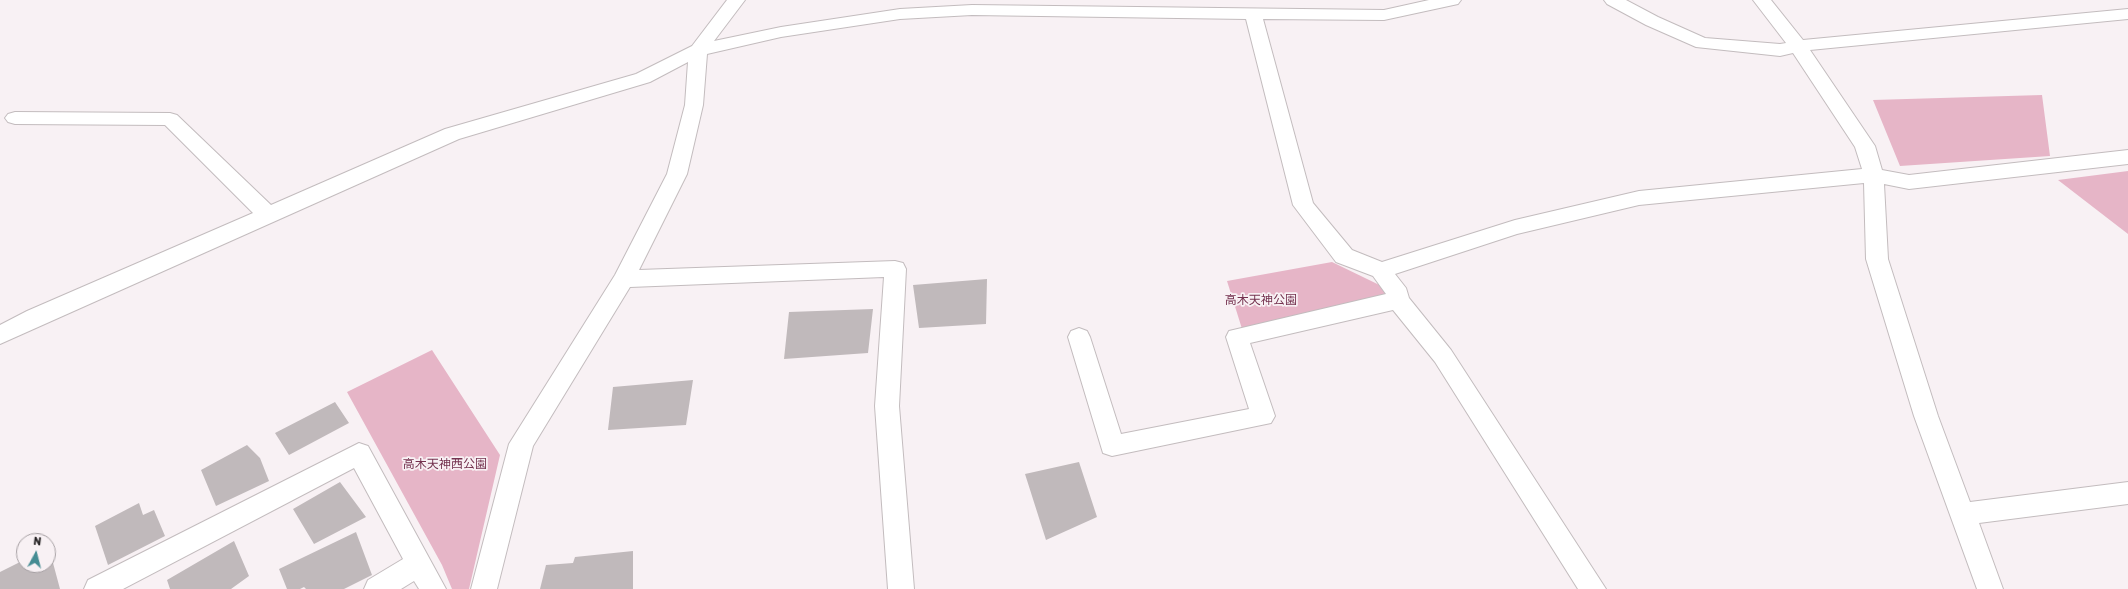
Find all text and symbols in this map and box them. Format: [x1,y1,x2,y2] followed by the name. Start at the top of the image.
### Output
[1225,294,1297,308] park label: 高木天神公園
[403,458,487,472] park label: 高木天神西公園
[16,533,56,573] north arrow
[33,535,42,549] text: N

